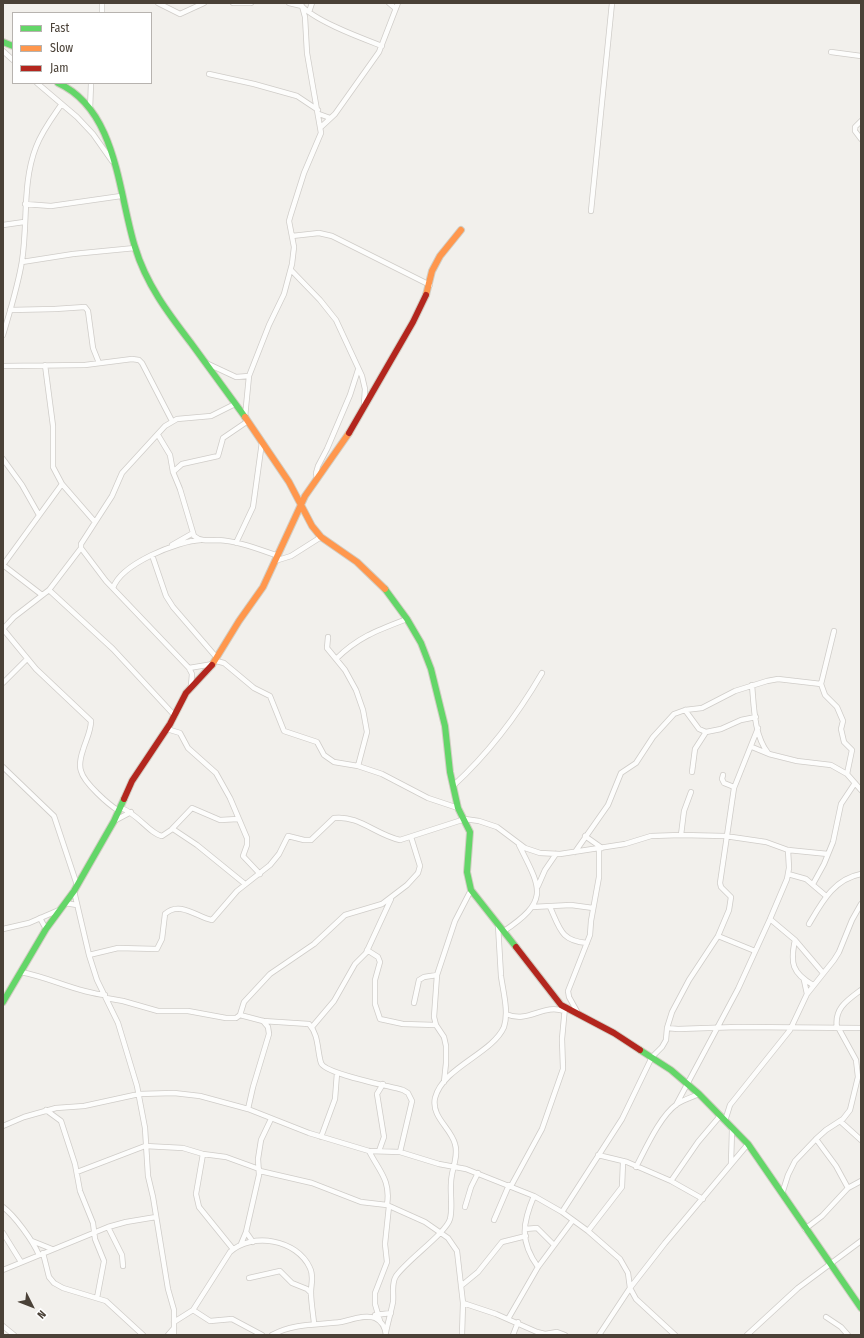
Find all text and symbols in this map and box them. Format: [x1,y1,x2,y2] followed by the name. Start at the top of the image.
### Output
[12,12,152,84] legend
[50,21,69,35] text: Fast
[50,41,73,55] text: Slow
[50,61,68,75] text: Jam
[12,1286,52,1326] north arrow
[34,1308,48,1321] text: N

